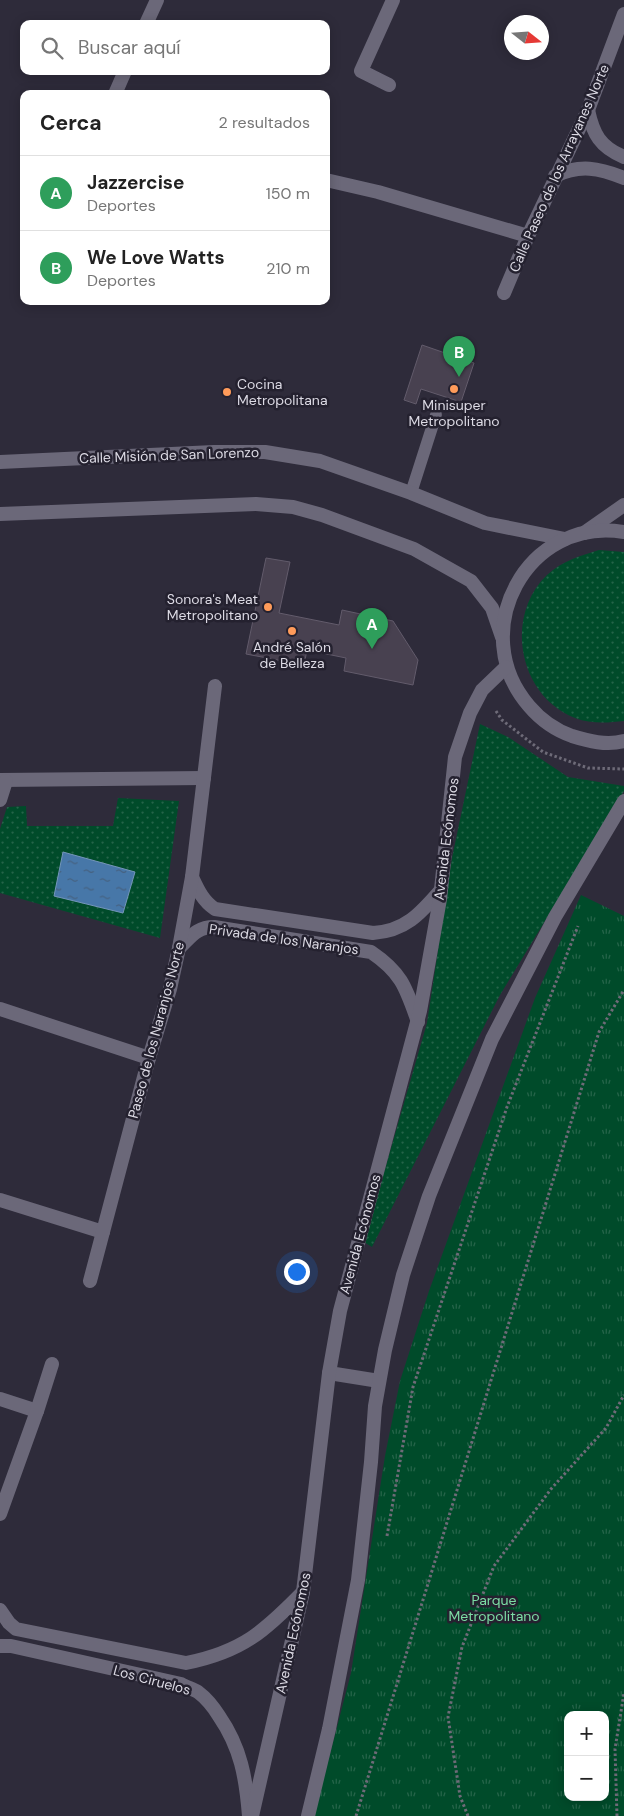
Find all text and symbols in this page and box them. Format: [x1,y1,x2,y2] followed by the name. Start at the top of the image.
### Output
[504,15,549,60] north arrow
[20,20,330,75] search box
[38,34,66,62] icon: search
[78,35,181,60] text: Buscar aquí
[505,61,613,275] street label: Calle Paseo de los Arrayanes Norte
[40,109,102,137] text: Cerca
[219,112,310,133] text: 2 resultados
[87,170,184,195] text: Jazzercise
[50,183,62,204] text: A
[266,183,310,204] text: 150 m
[87,195,156,216] text: Deportes
[87,245,225,270] text: We Love Watts
[51,258,61,279] text: B
[266,258,310,279] text: 210 m
[87,270,156,291] text: Deportes
[443,336,475,377] pin: B
[237,375,328,409] place label: Cocina Metropolitana
[448,383,460,395] marker: Minisuper Metropolitano
[221,386,233,398] marker: Cocina Metropolitana
[408,396,500,430] place label: Minisuper Metropolitano
[79,443,259,467] street label: Calle Misión de San Lorenzo
[167,590,258,624] place label: Sonora's Meat Metropolitano
[262,601,274,613] marker: Sonora's Meat Metropolitano
[356,608,388,649] pin: A
[286,625,298,637] marker: André Salón de Belleza
[253,638,331,672] place label: André Salón de Belleza
[430,777,462,901] street label: Avenida Ecónomos
[208,920,360,958] street label: Privada de los Naranjos
[124,940,188,1120] street label: Paseo de los Naranjos Norte
[335,1172,385,1296] street label: Avenida Ecónomos
[284,1259,310,1285] your location
[271,1571,315,1695] street label: Avenida Ecónomos
[448,1591,540,1625] park label: Parque Metropolitano
[111,1661,193,1699] street label: Los Ciruelos
[564,1711,609,1801] map controls
[564,1711,609,1756] button: +
[564,1756,609,1801] button: −

